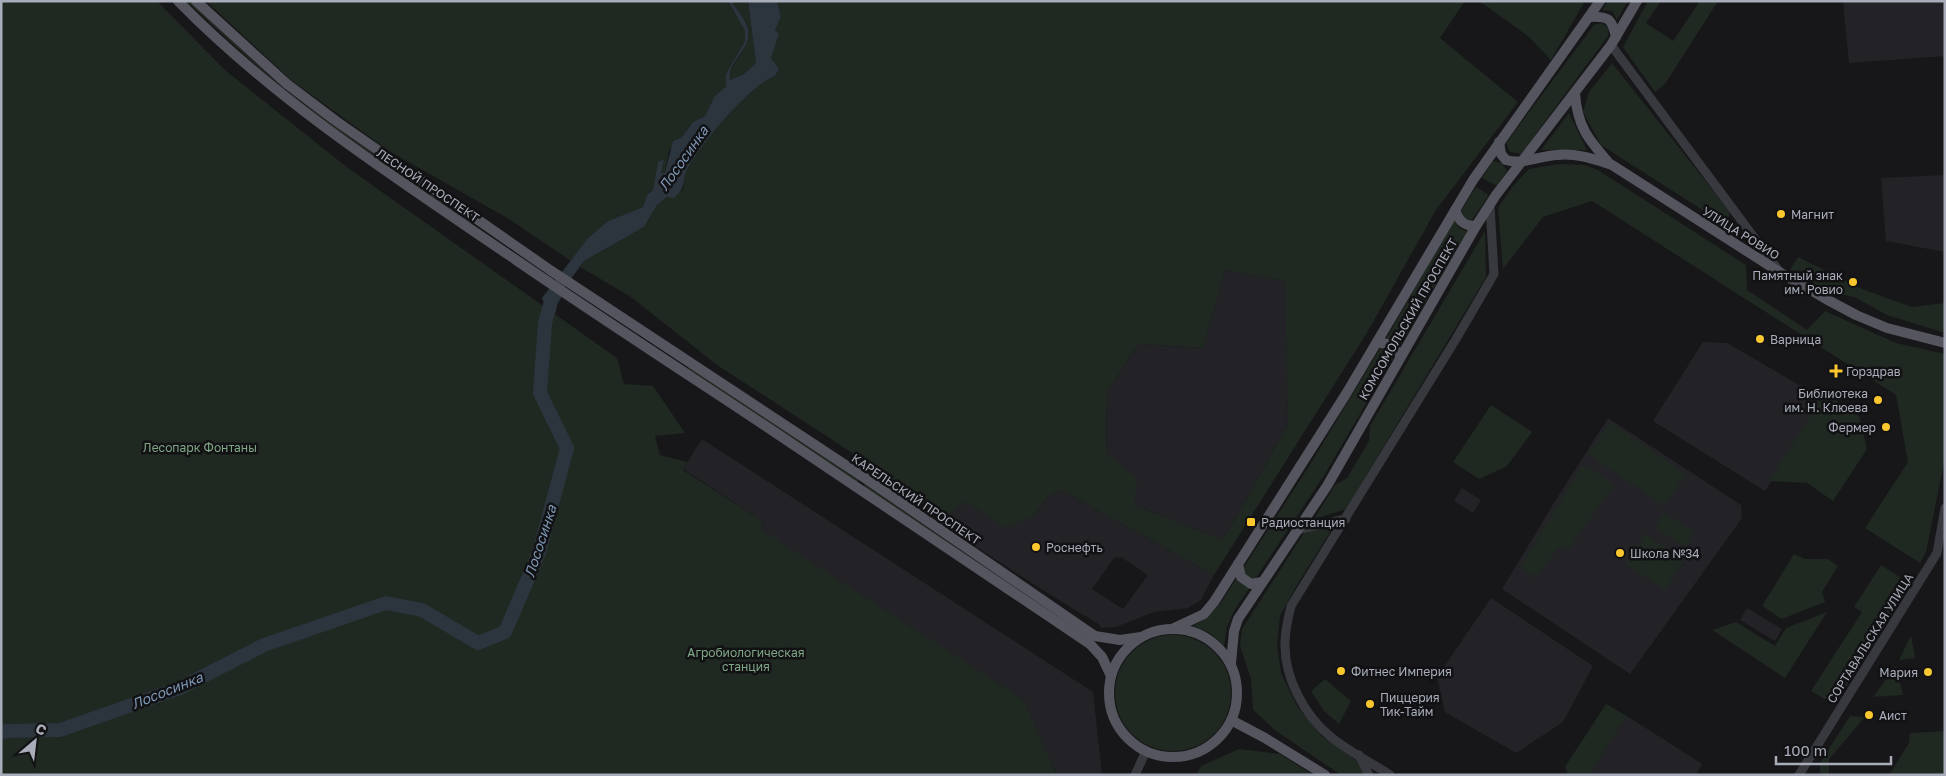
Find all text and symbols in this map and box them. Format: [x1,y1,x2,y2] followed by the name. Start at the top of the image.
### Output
[655,122,712,194] water label: Лососинка
[374,145,482,225] street label: ЛЕСНОЙ ПРОСПЕКТ
[1700,203,1783,263] street label: УЛИЦА РОВИО
[1791,207,1834,222] place label: Магнит
[1775,208,1787,220] marker: Магнит
[1356,235,1461,402] street label: КОМСОМОЛЬСКИЙ ПРОСПЕКТ
[1752,268,1843,297] place label: Памятный знак им. Ровио
[1847,276,1859,288] marker: Памятный знак им. Ровио
[1770,332,1821,347] place label: Варница
[1754,333,1766,345] marker: Варница
[1846,364,1901,379] place label: Горздрав
[1830,365,1842,377] marker: Горздрав
[1784,386,1868,415] place label: Библиотека им. Н. Клюева
[1872,394,1884,406] marker: Библиотека им. Н. Клюева
[1828,420,1876,435] place label: Фермер
[1880,421,1892,433] marker: Фермер
[143,440,257,455] park label: Лесопарк Фонтаны
[849,450,984,548] street label: КАРЕЛЬСКИЙ ПРОСПЕКТ
[520,502,560,579] water label: Лососинка
[1261,515,1345,530] place label: Радиостанция
[1245,516,1257,528] marker: Радиостанция
[1046,540,1103,555] place label: Роснефть
[1030,541,1042,553] marker: Роснефть
[1630,546,1700,561] place label: Школа №34
[1614,547,1626,559] marker: Школа №34
[1824,570,1916,706] street label: СОРТАВАЛЬСКАЯ УЛИЦА
[687,645,805,674] park label: Агробиологическая станция
[1351,664,1452,679] place label: Фитнес Империя
[1335,665,1347,677] marker: Фитнес Империя
[1879,665,1918,680] place label: Мария
[1922,666,1934,678] marker: Мария
[129,668,206,712] water label: Лососинка
[1380,690,1440,719] place label: Пиццерия Тик-Тайм
[1364,698,1376,710] marker: Пиццерия Тик-Тайм
[1879,708,1907,723] place label: Аист
[1863,709,1875,721] marker: Аист
[10,716,60,766] north arrow
[33,719,50,739] text: С
[1776,734,1891,766] scale bar
[1784,741,1827,759] text: 100 m

